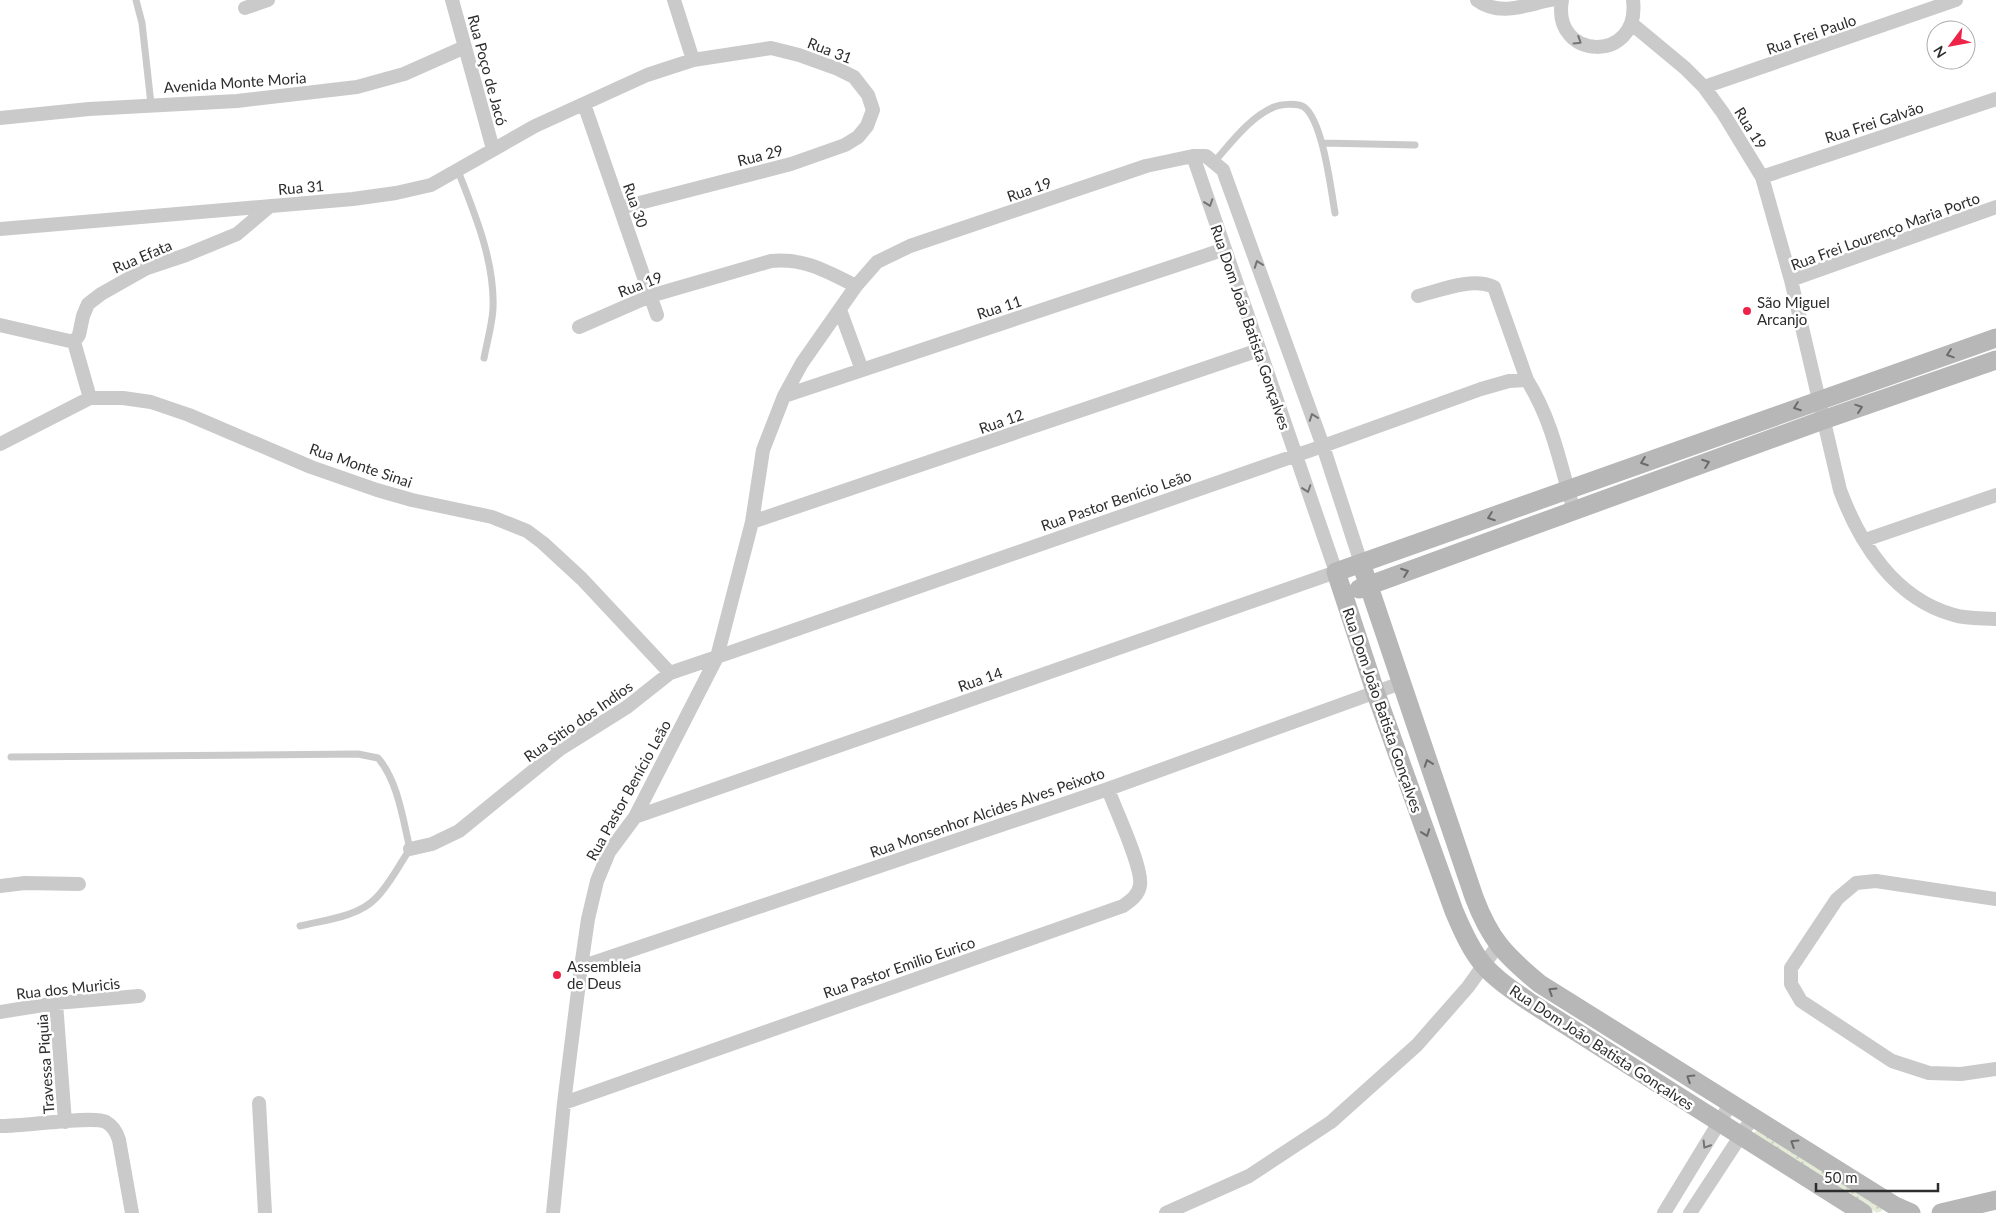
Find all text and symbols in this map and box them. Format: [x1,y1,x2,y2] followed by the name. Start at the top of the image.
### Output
[1764,10,1858,58] street label: Rua Frei Paulo
[465,13,511,127] street label: Rua Poço de Jacó
[1926,20,1976,70] north arrow
[805,33,855,67] street label: Rua 31
[1573,35,1582,45] one-way arrow
[1929,43,1950,61] text: N
[163,68,307,96] street label: Avenida Monte Moria
[1822,98,1926,146] street label: Rua Frei Galvão
[1731,104,1771,152] street label: Rua 19
[735,141,785,169] street label: Rua 29
[1004,173,1054,205] street label: Rua 19
[277,176,325,198] street label: Rua 31
[620,180,652,230] street label: Rua 30
[1788,188,1982,274] street label: Rua Frei Lourenço Maria Porto
[1203,198,1213,206] one-way arrow
[1207,222,1295,432] street label: Rua Dom João Batista Gonçalves
[110,236,174,276] street label: Rua Efata
[1254,260,1264,269] one-way arrow
[615,267,665,301] street label: Rua 19
[974,291,1024,323] street label: Rua 11
[1757,293,1830,328] place label: São Miguel Arcanjo
[1741,305,1753,317] marker: São Miguel Arcanjo
[1946,348,1955,358] one-way arrow
[1793,401,1801,411] one-way arrow
[1854,403,1863,413] one-way arrow
[976,405,1026,437] street label: Rua 12
[1309,414,1319,422] one-way arrow
[307,439,415,491] street label: Rua Monte Sinai
[1640,456,1648,466] one-way arrow
[1702,459,1710,469] one-way arrow
[1038,466,1194,534] street label: Rua Pastor Benício Leão
[1301,484,1311,492] one-way arrow
[1487,511,1495,521] one-way arrow
[1401,567,1409,577] one-way arrow
[1339,605,1427,815] street label: Rua Dom João Batista Gonçalves
[955,663,1005,695] street label: Rua 14
[520,677,636,765] street label: Rua Sitio dos Indios
[582,717,674,863] street label: Rua Pastor Benício Leão
[1424,759,1434,768] one-way arrow
[867,763,1107,861] street label: Rua Monsenhor Alcides Alves Peixoto
[1420,828,1430,837] one-way arrow
[821,933,977,1001] street label: Rua Pastor Emilio Eurico
[567,957,641,992] place label: Assembleia de Deus
[551,969,563,981] marker: Assembleia de Deus
[15,974,121,1002] street label: Rua dos Muricis
[1507,981,1697,1113] street label: Rua Dom João Batista Gonçalves
[1549,988,1558,998] one-way arrow
[33,1014,57,1114] street label: Travessa Piquia
[1686,1074,1695,1084] one-way arrow
[1702,1139,1712,1148] one-way arrow
[1791,1140,1800,1150] one-way arrow
[1816,1160,1938,1192] scale bar
[1824,1168,1858,1186] text: 50 m

